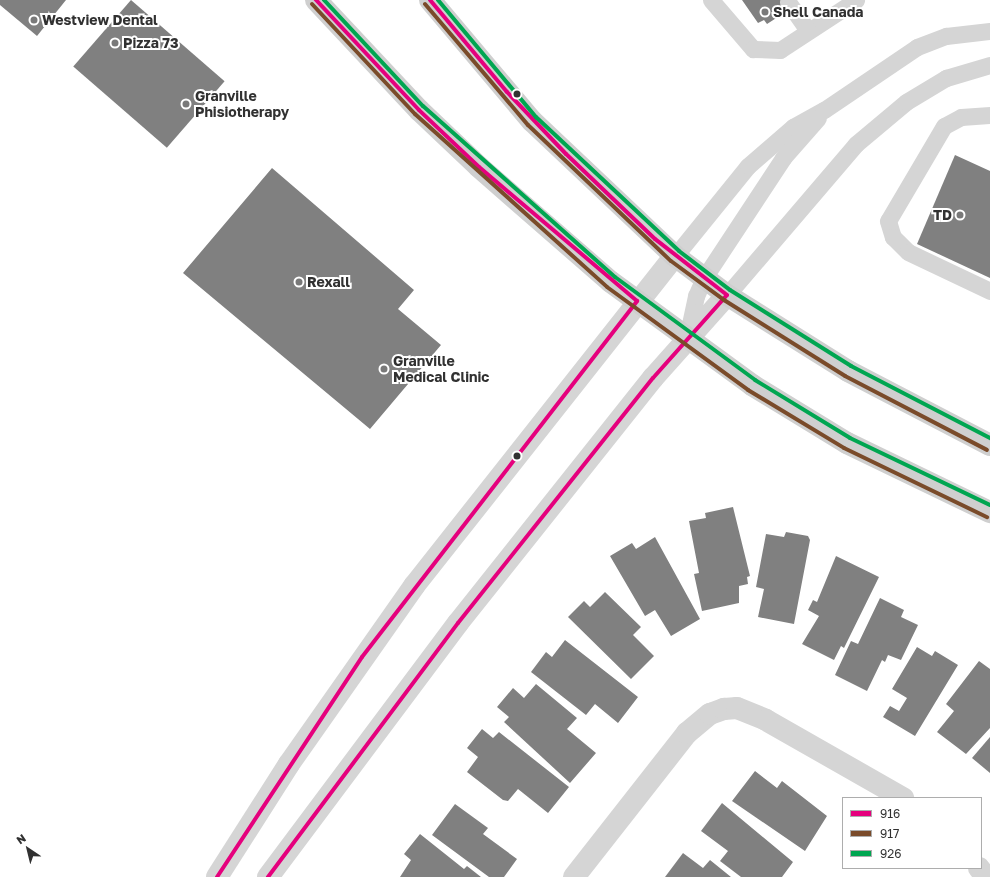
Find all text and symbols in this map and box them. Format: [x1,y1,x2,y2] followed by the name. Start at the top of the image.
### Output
[773,4,863,20] place label: Shell Canada
[760,7,770,17] marker: Shell Canada
[42,12,158,28] place label: Westview Dental
[29,15,39,25] marker: Westview Dental
[123,35,178,51] place label: Pizza 73
[110,38,120,48] marker: Pizza 73
[195,88,289,120] place label: Granville Phisiotherapy
[512,89,522,99] unlabelled marker
[180,98,192,110] marker: Granville Phisiotherapy
[933,207,952,223] place label: TD
[955,210,965,220] marker: TD
[307,274,350,290] place label: Rexall
[294,277,304,287] marker: Rexall
[393,353,489,386] place label: Granville Medical Clinic
[378,363,390,375] marker: Granville Medical Clinic
[512,451,522,461] unlabelled marker
[842,797,982,869] legend
[880,806,900,821] text: 916
[880,826,899,841] text: 917
[8,829,48,869] north arrow
[14,831,28,846] text: N
[880,846,901,861] text: 926

